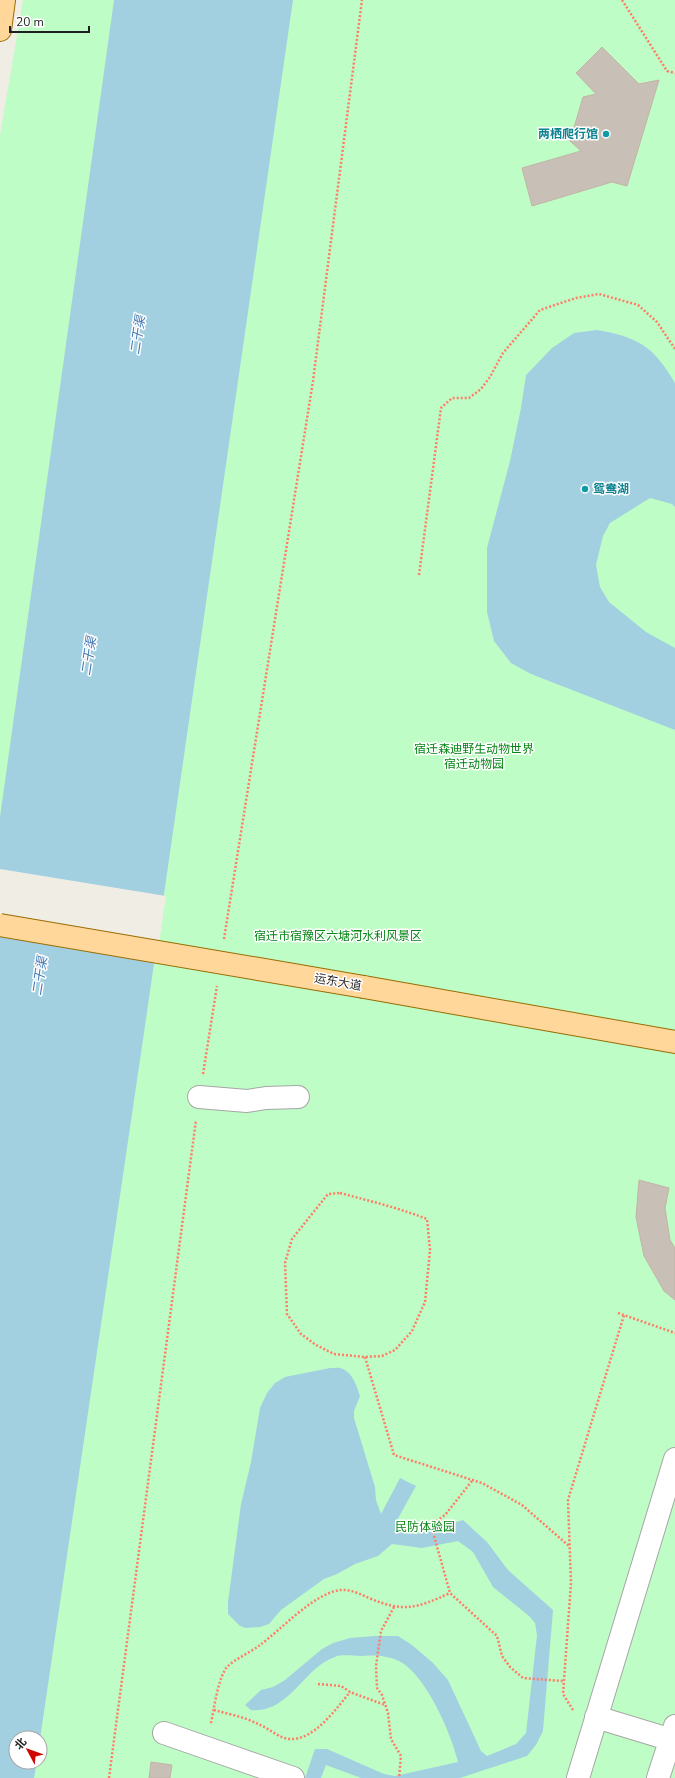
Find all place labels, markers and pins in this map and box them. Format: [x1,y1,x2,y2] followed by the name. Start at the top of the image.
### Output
[538,126,598,142] place label: 两栖爬行馆
[601,129,611,139] marker: 两栖爬行馆
[593,481,629,497] place label: 鸳鸯湖
[580,484,590,494] marker: 鸳鸯湖

